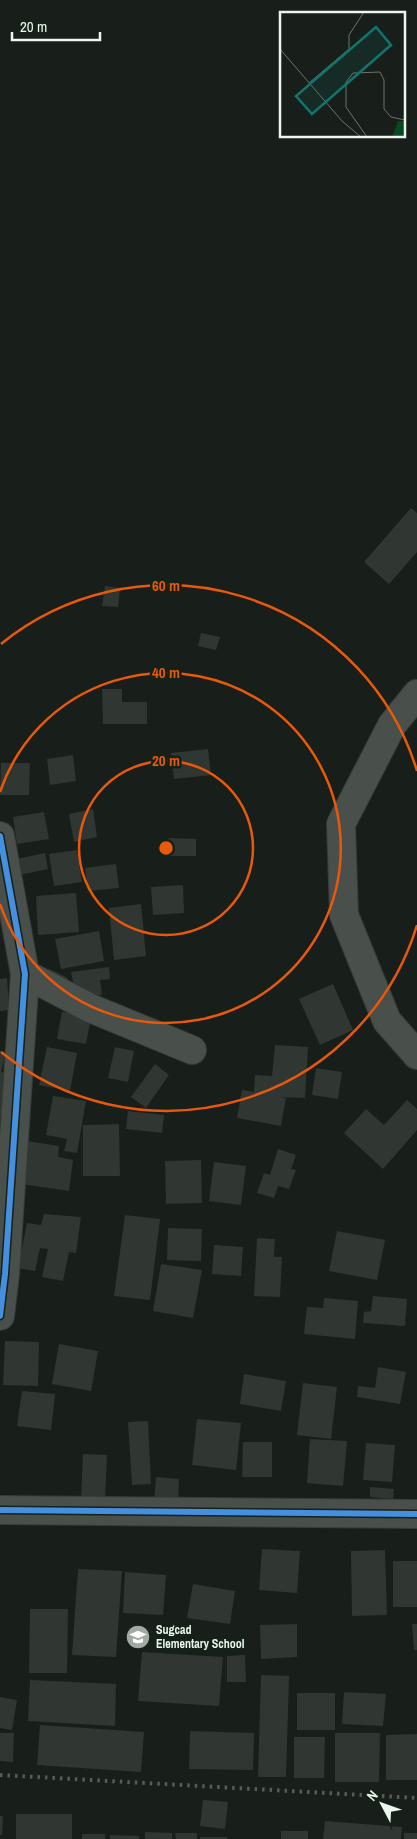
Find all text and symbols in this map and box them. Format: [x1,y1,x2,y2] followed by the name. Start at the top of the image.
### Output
[12,10,100,42] scale bar
[280,12,404,138] inset map
[20,16,47,37] text: 20 m
[152,575,180,596] text: 60 m
[152,662,180,683] text: 40 m
[152,750,180,771] text: 20 m
[157,839,175,857] centre of rings
[156,1622,245,1652] place label: Sugcad Elementary School
[125,1624,151,1650] school or university icon: Sugcad Elementary School
[357,1779,407,1829] north arrow
[363,1786,382,1805] text: N

